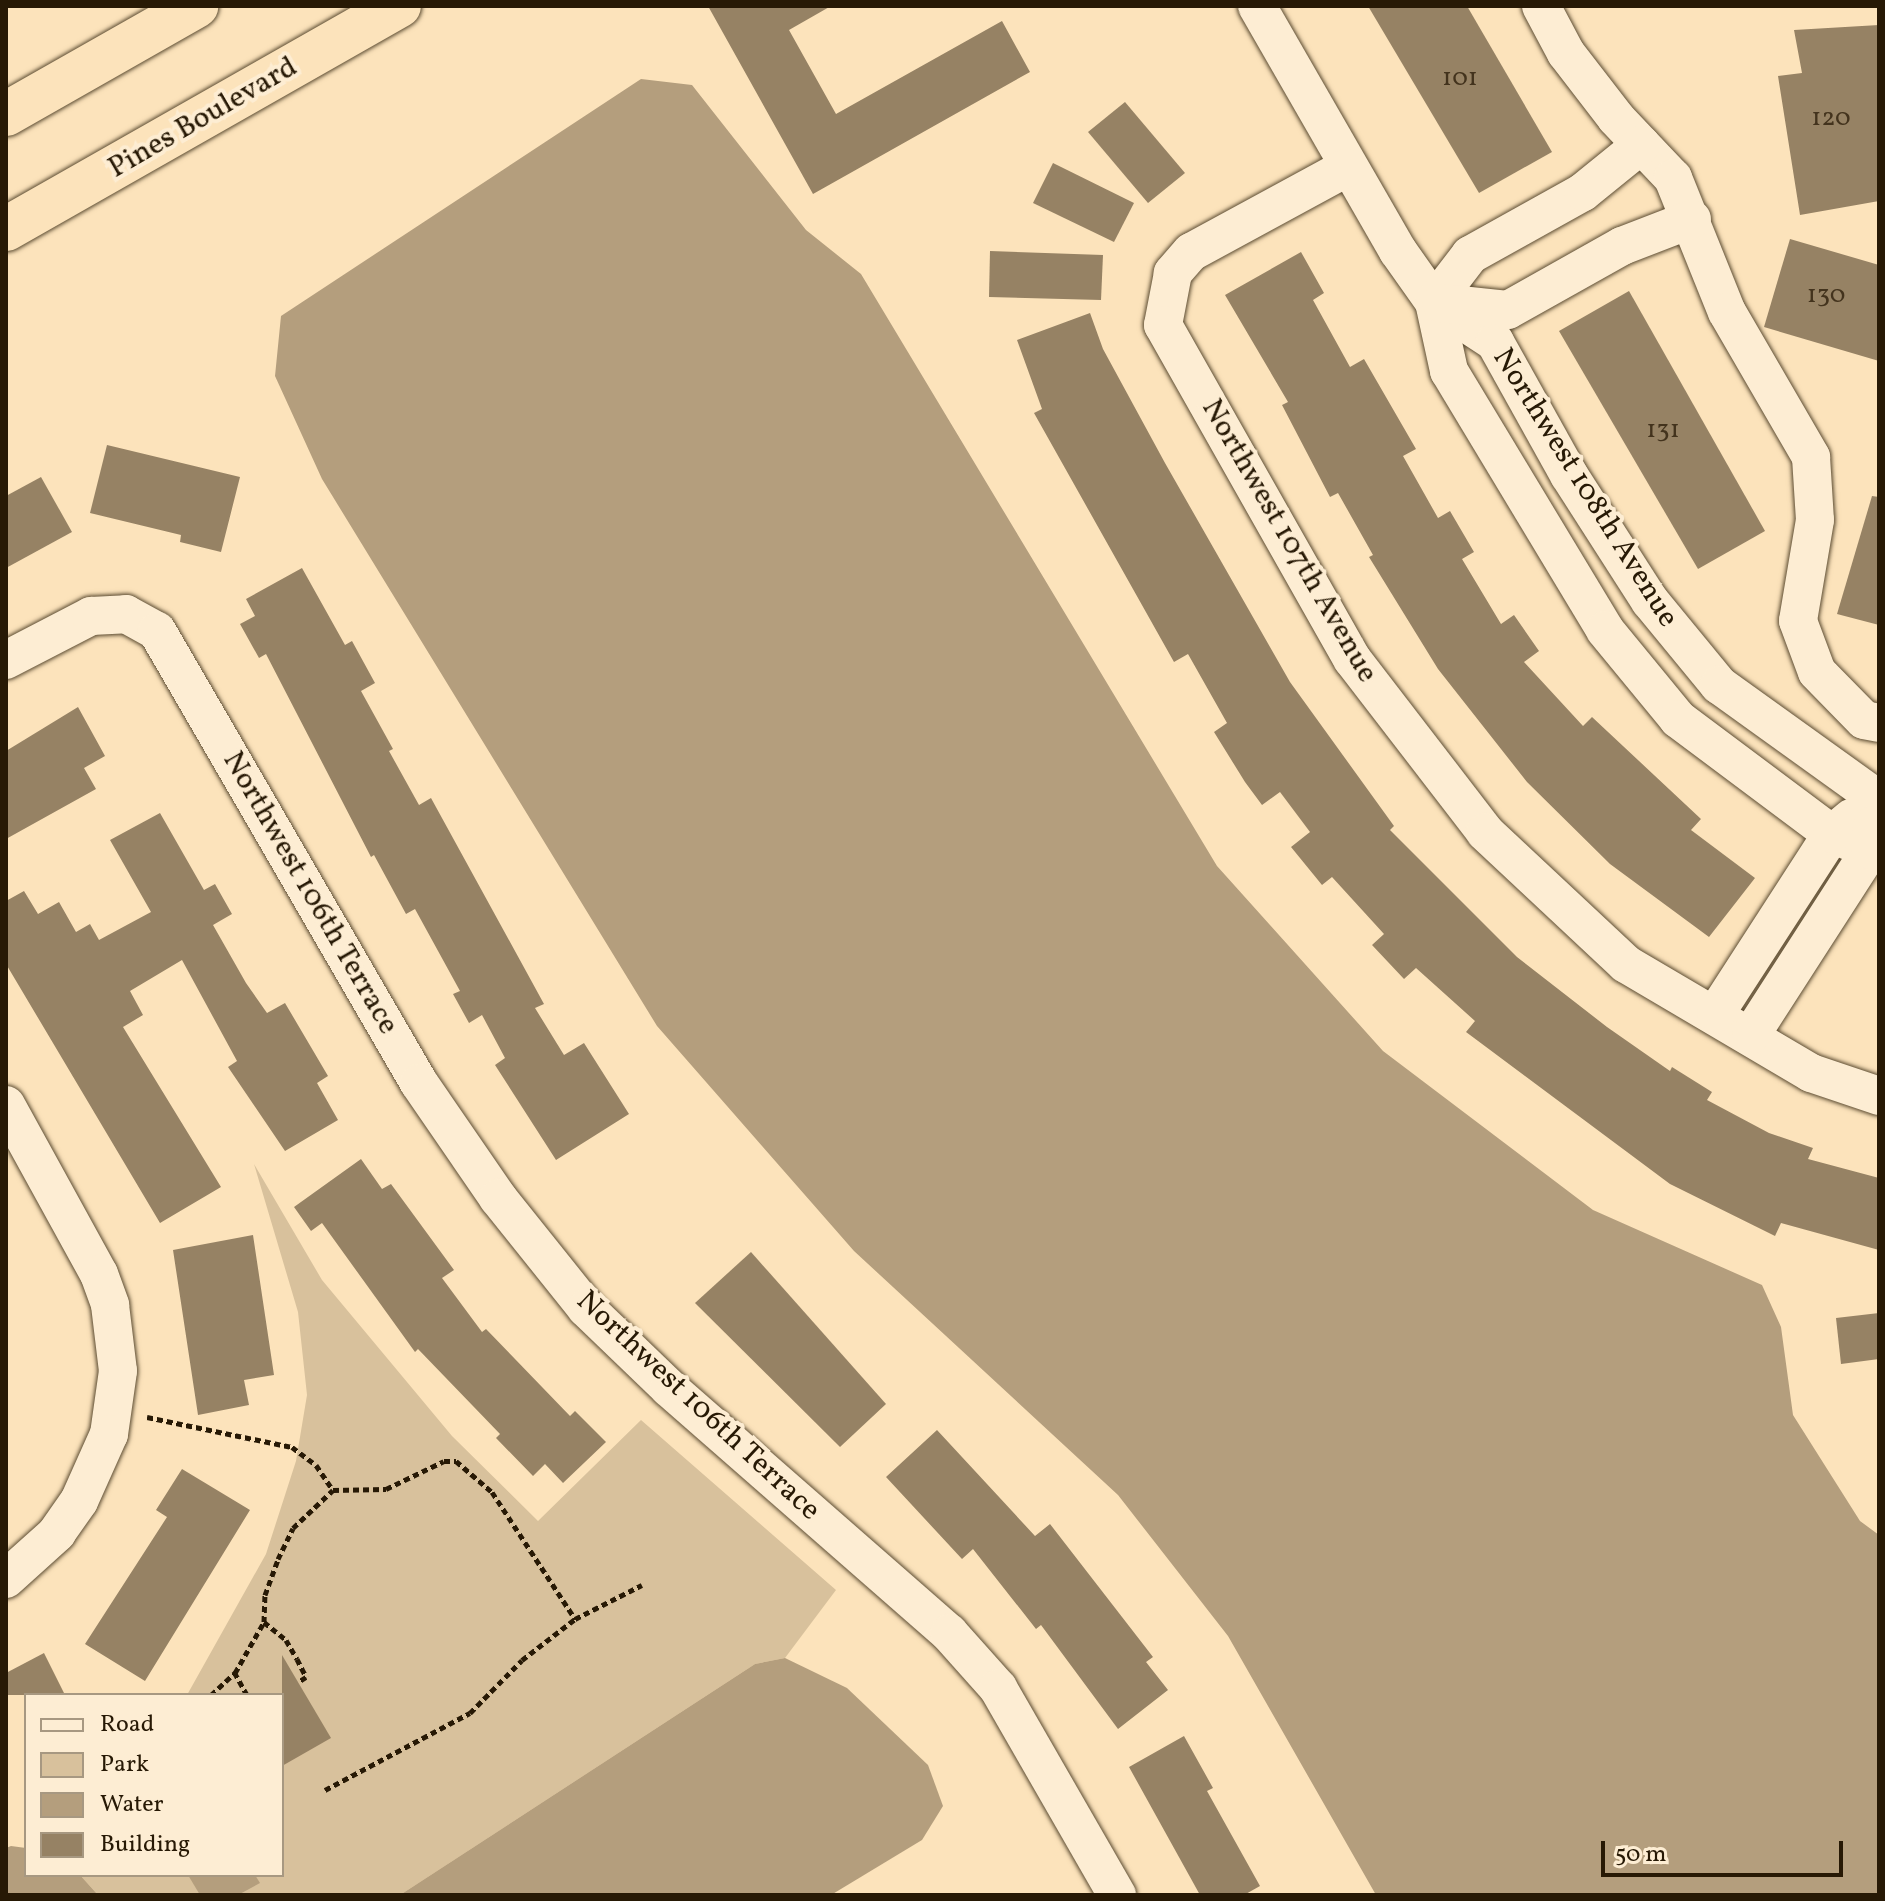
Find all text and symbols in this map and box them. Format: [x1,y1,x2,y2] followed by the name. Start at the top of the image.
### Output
[102,49,304,187] street label: Pines Boulevard
[1442,63,1478,95] house number: 101
[1811,103,1851,135] house number: 120
[1807,280,1845,312] house number: 130
[1484,342,1686,634] street label: Northwest 108th Avenue
[1193,393,1385,689] street label: Northwest 107th Avenue
[1646,415,1680,447] house number: 131
[214,745,406,1041] street label: Northwest 106th Terrace
[568,1283,828,1529] street label: Northwest 106th Terrace
[24,1693,284,1877] legend
[100,1708,154,1742] text: Road
[100,1748,149,1782] text: Park
[100,1788,164,1822] text: Water
[1605,1825,1847,1875] scale bar
[100,1828,190,1862] text: Building
[1615,1838,1667,1872] text: 50 m

